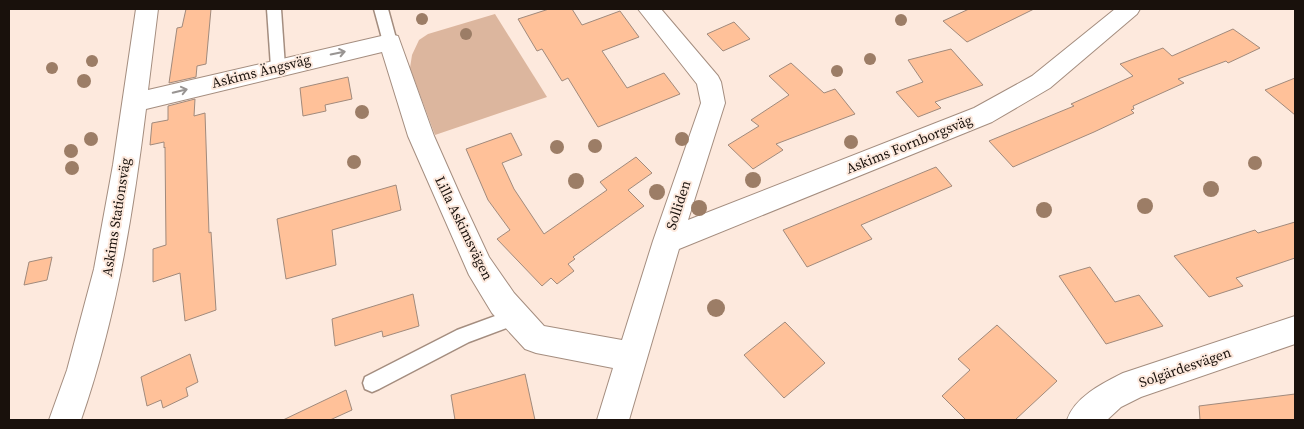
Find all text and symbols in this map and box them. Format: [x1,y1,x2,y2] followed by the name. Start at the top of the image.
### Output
[330,48,346,57] one-way arrow
[209,49,313,93] street label: Askims Ängsväg
[172,86,188,95] one-way arrow
[843,110,975,178] street label: Askims Fornborgsväg
[97,156,135,278] street label: Askims Stationsväg
[430,173,498,284] street label: Lilla Askimsvägen
[661,177,696,232] street label: Solliden
[1136,342,1234,392] street label: Solgärdesvägen

